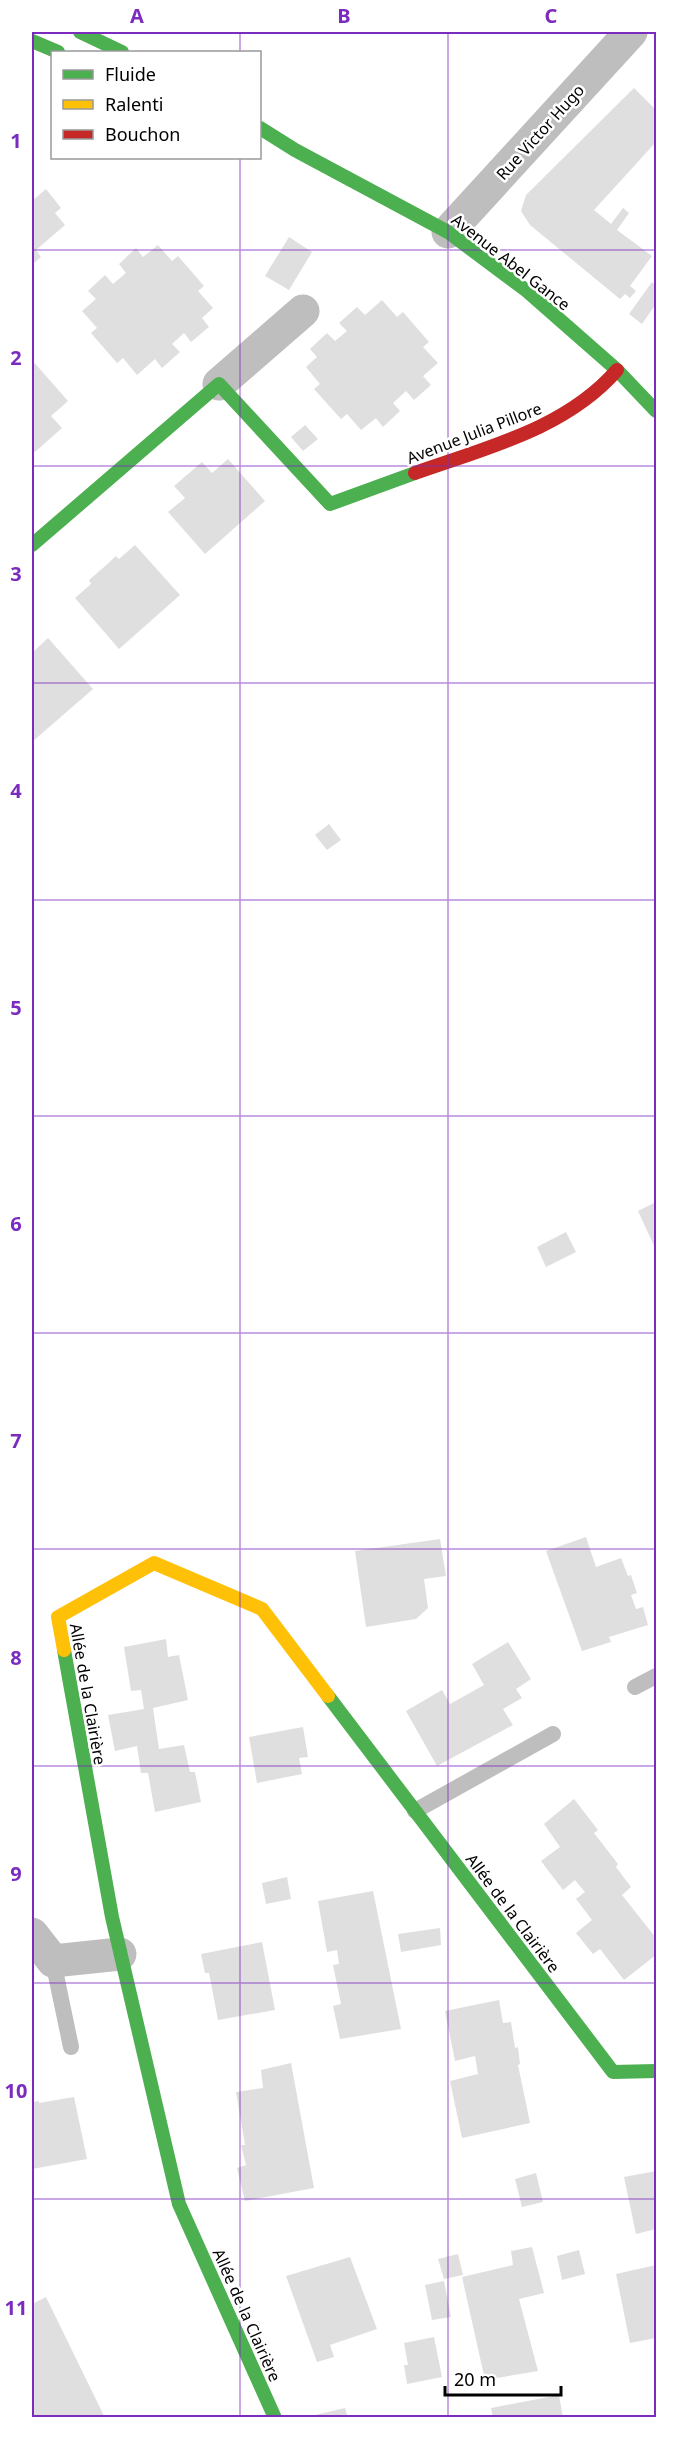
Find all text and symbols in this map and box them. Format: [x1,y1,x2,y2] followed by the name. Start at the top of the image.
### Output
[130,2,144,29] text: A
[337,2,351,29] text: B
[545,2,558,29] text: C
[51,51,261,159] legend
[105,62,156,86] text: Fluide
[491,79,589,185] street label: Rue Victor Hugo
[105,92,163,116] text: Ralenti
[105,122,181,146] text: Bouchon
[10,127,22,154] text: 1
[447,209,575,315] street label: Avenue Abel Gance
[10,344,22,371] text: 2
[403,397,545,469] street label: Avenue Julia Pillore
[10,560,22,587] text: 3
[10,777,22,804] text: 4
[10,994,22,1021] text: 5
[10,1210,22,1237] text: 6
[10,1427,22,1454] text: 7
[65,1621,111,1767] street label: Allée de la Clairière
[10,1644,22,1671] text: 8
[461,1849,565,1977] street label: Allée de la Clairière
[10,1860,22,1887] text: 9
[5,2077,27,2104] text: 10
[208,2245,286,2385] street label: Allée de la Clairière
[5,2294,27,2321] text: 11
[445,2359,560,2397] scale bar
[454,2367,496,2391] text: 20 m

